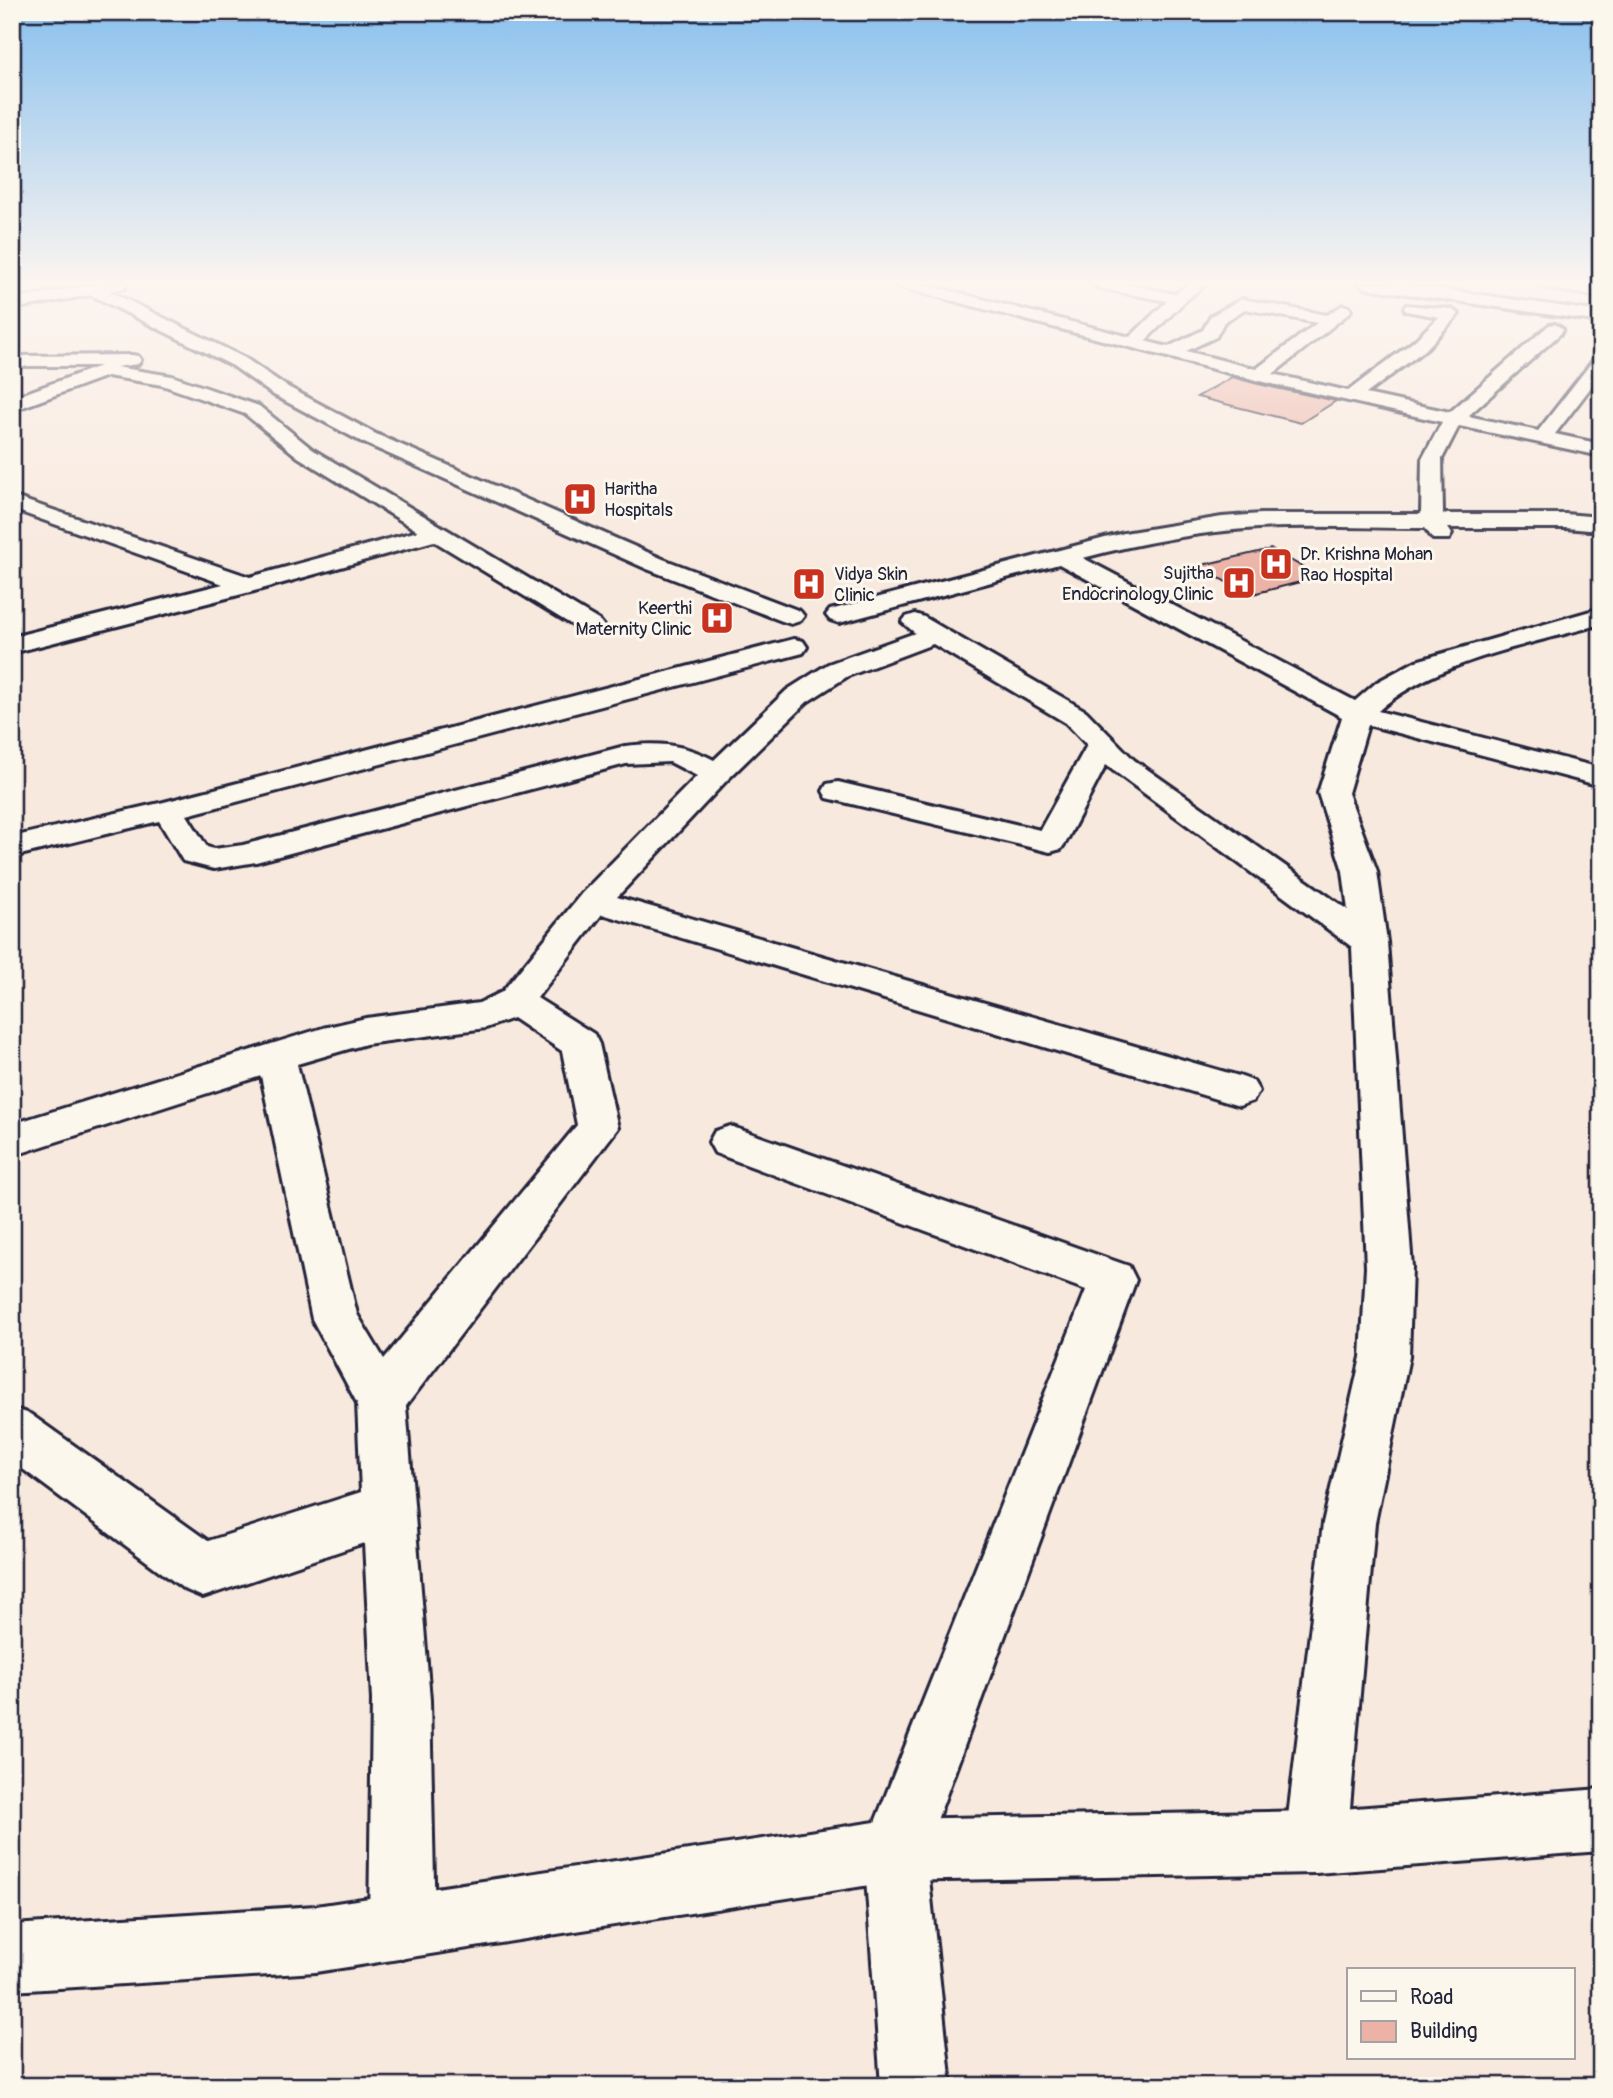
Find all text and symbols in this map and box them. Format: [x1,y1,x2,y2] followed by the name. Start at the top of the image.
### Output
[604,478,673,522] place label: Haritha Hospitals
[561,480,599,518] hospital icon: Haritha Hospitals
[1300,543,1433,587] place label: Dr. Krishna Mohan Rao Hospital
[1257,545,1295,583] hospital icon: Dr. Krishna Mohan Rao Hospital
[1062,562,1214,606] place label: Sujitha Endocrinology Clinic
[834,563,908,607] place label: Vidya Skin Clinic
[1220,564,1258,602] hospital icon: Sujitha Endocrinology Clinic
[790,565,828,603] hospital icon: Vidya Skin Clinic
[575,597,692,641] place label: Keerthi Maternity Clinic
[698,599,736,637] hospital icon: Keerthi Maternity Clinic
[1347,1968,1574,2060] legend
[1410,1984,1454,2011] text: Road
[1410,2018,1477,2045] text: Building

